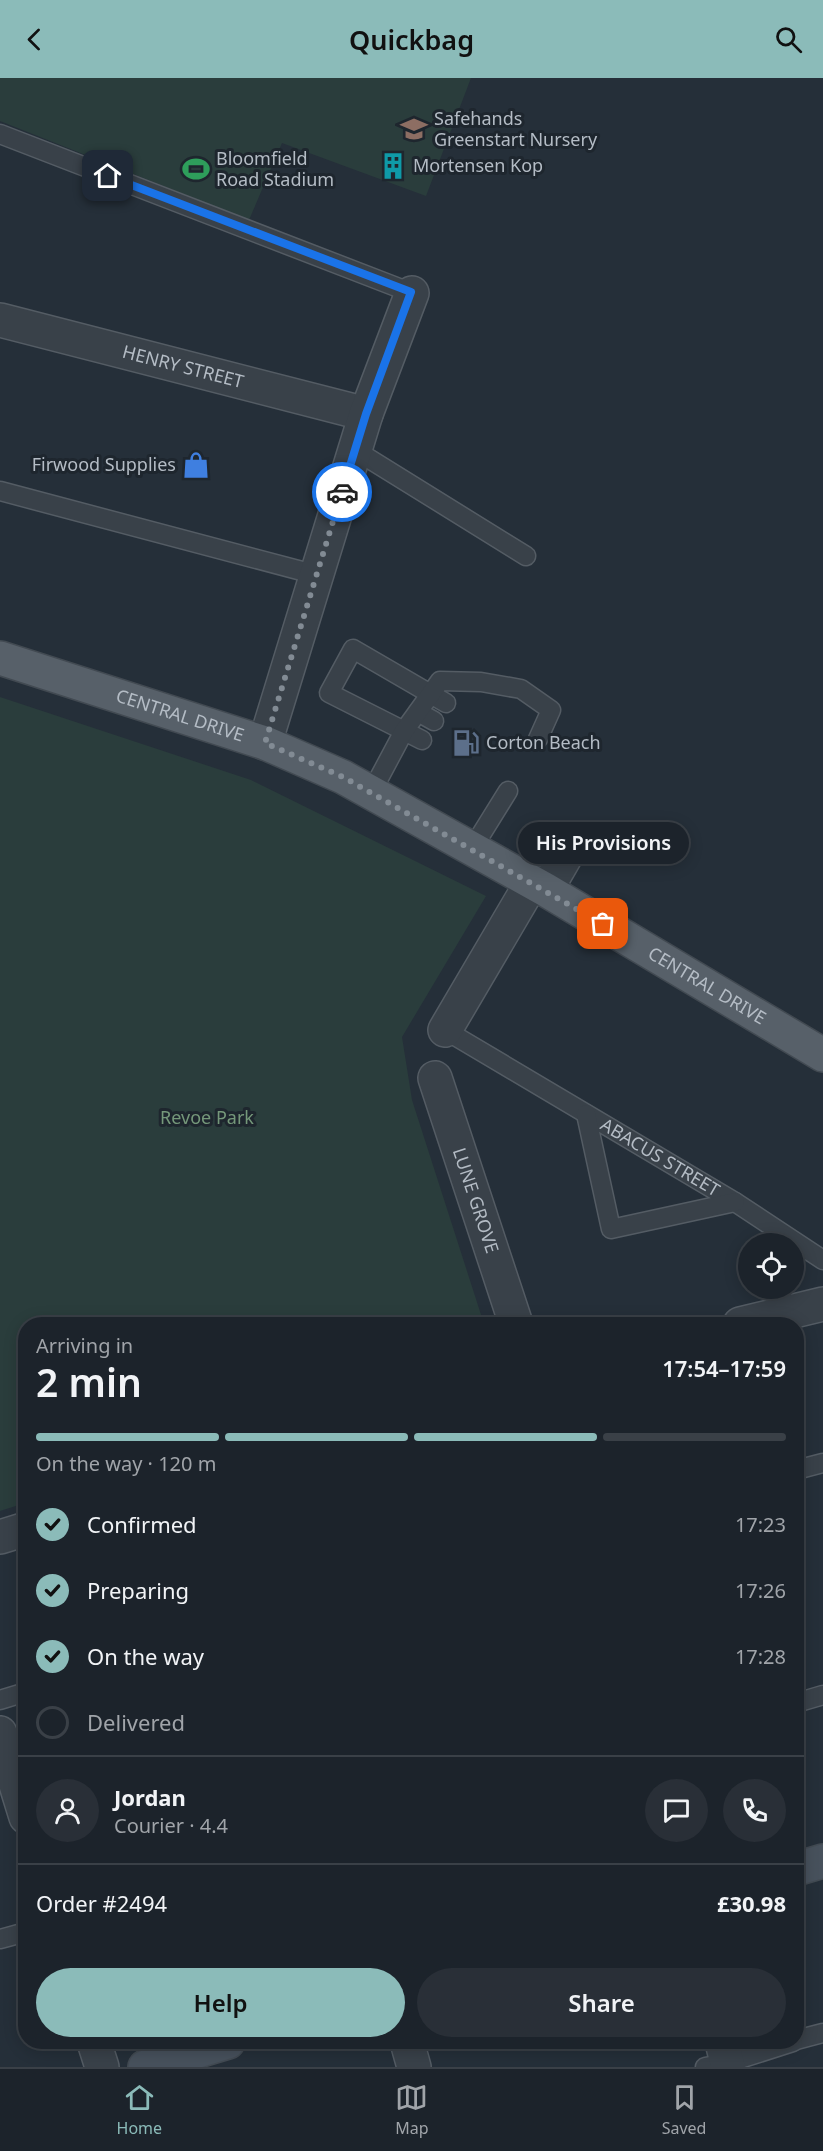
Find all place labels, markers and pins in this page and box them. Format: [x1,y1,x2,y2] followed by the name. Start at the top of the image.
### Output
[434,106,598,151] place label: Safehands Greenstart Nursery
[399,114,429,144] school or university icon: Safehands Greenstart Nursery
[216,146,334,191] place label: Bloomfield Road Stadium
[82,150,133,201] pin
[378,151,408,181] building icon: Mortensen Kop
[413,153,543,177] place label: Mortensen Kop
[181,154,211,184] sports icon: Bloomfield Road Stadium
[181,450,211,480] shop icon: Firwood Supplies
[32,452,176,476] place label: Firwood Supplies
[451,728,481,758] fuel station icon: Corton Beach
[486,730,601,754] place label: Corton Beach
[518,822,688,864] callout: His Provisions
[577,898,628,949] pin

